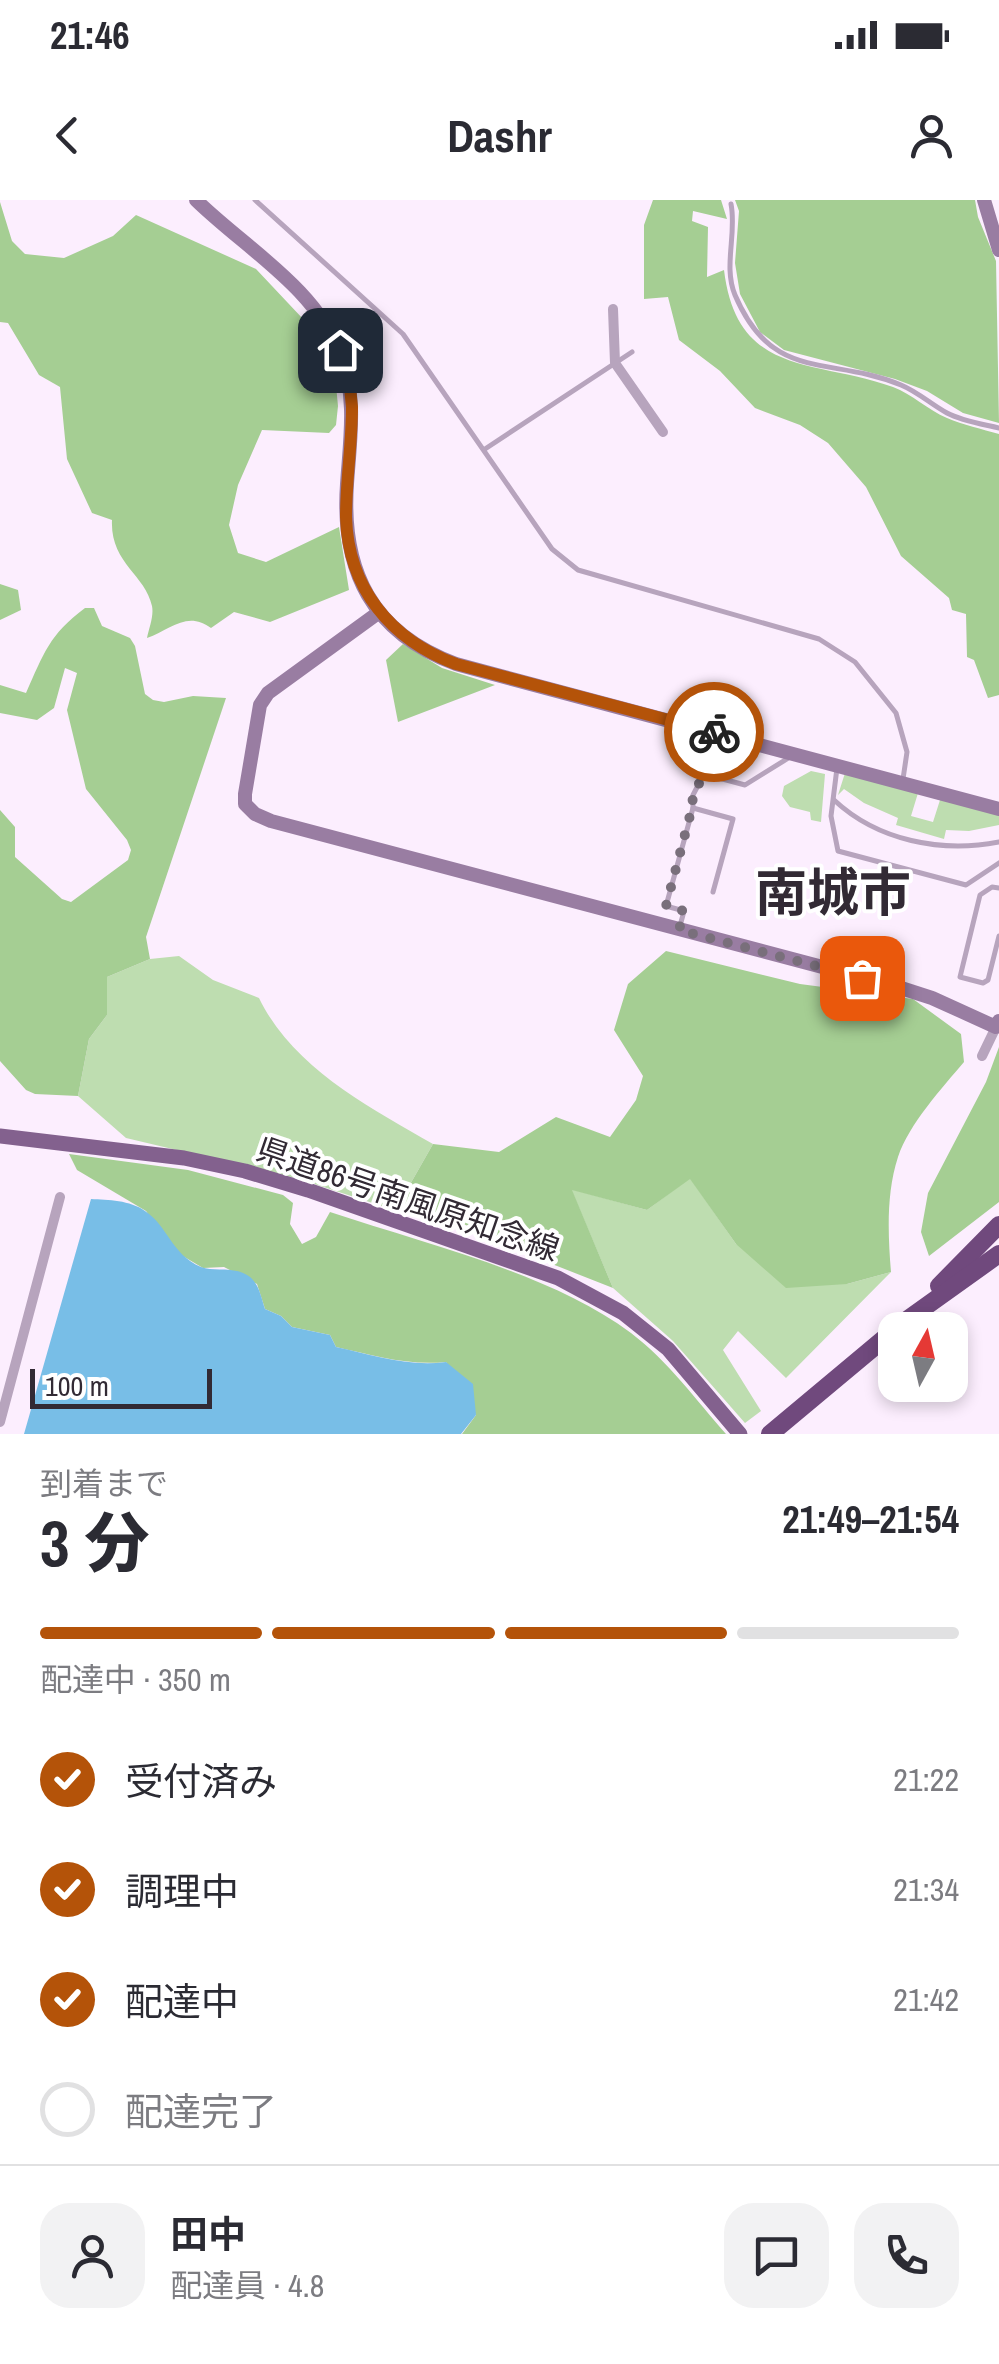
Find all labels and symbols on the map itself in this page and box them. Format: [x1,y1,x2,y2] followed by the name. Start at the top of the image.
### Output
[298,308,383,393] pin
[664,682,764,782] courier
[755,857,911,927] district label: 南城市
[820,936,905,1021] pin
[251,1127,565,1271] street label: 県道86号南風原知念線
[878,1312,968,1402] north arrow
[30,1364,212,1408] scale bar

